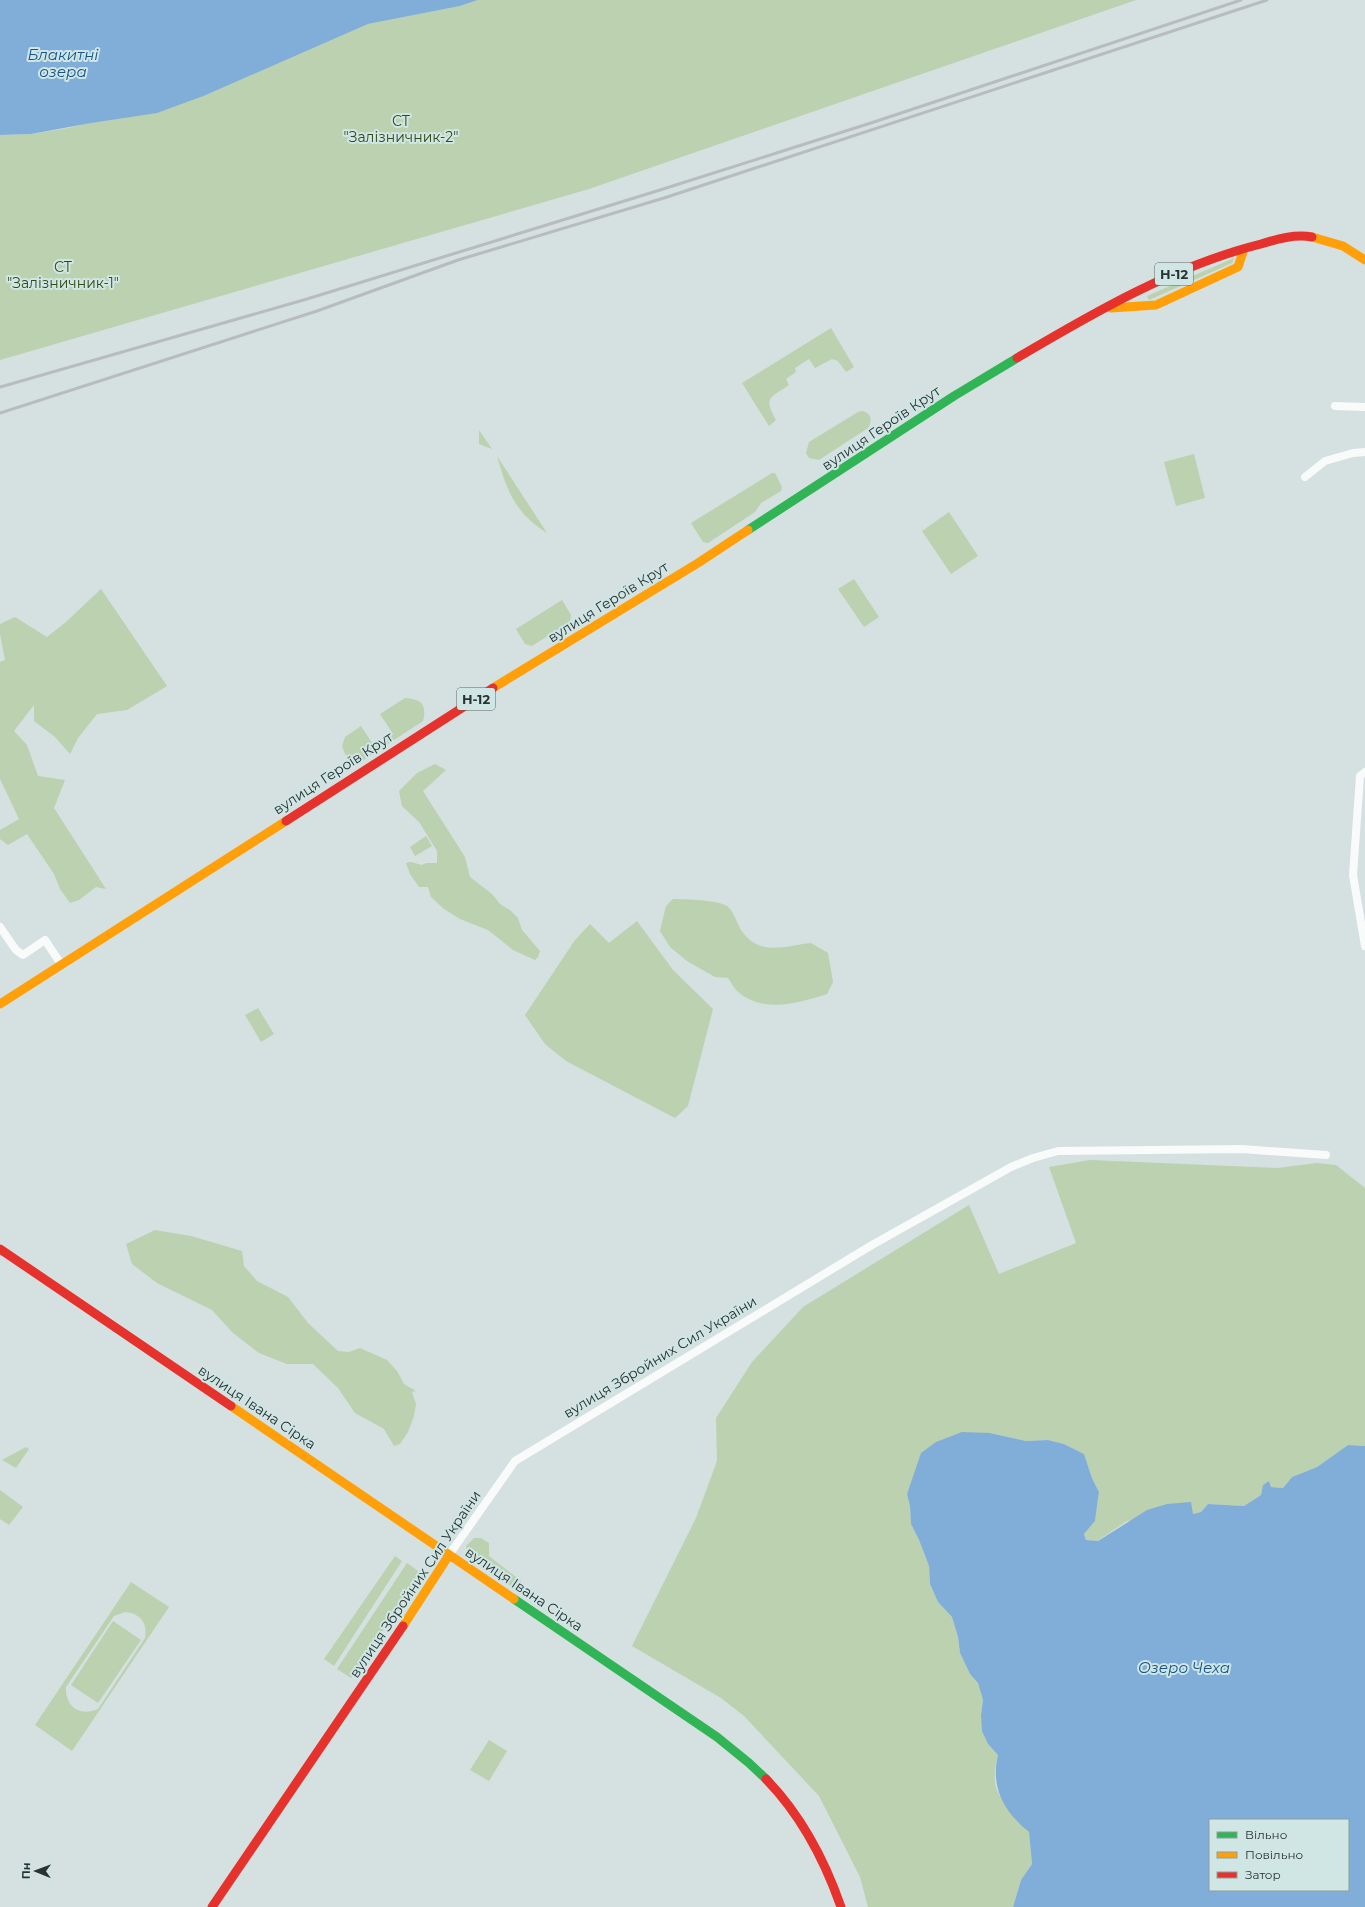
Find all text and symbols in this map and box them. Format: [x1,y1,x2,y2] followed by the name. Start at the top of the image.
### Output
[28,45,99,81] water label: Блакитні озера
[344,112,458,146] park label: СТ "Залізничник-2"
[7,258,119,292] park label: СТ "Залізничник-1"
[1155,263,1193,285] road number: Н-12
[818,381,944,474] street label: вулиця Героїв Крут
[544,557,672,647] street label: вулиця Героїв Крут
[457,688,495,710] road number: Н-12
[270,727,397,818] street label: вулиця Героїв Крут
[560,1292,760,1422] street label: вулиця Збройних Сил України
[195,1361,319,1453] street label: вулиця Івана Сірка
[345,1487,485,1681] street label: вулиця Збройних Сил України
[462,1543,586,1635] street label: вулиця Івана Сірка
[1138,1658,1230,1677] water label: Озеро Чеха
[1209,1819,1349,1891] legend
[1245,1827,1288,1842] text: Вільно
[1245,1847,1304,1862] text: Повільно
[16,1851,56,1891] north arrow
[19,1862,33,1879] text: Пн
[1245,1867,1281,1882] text: Затор

